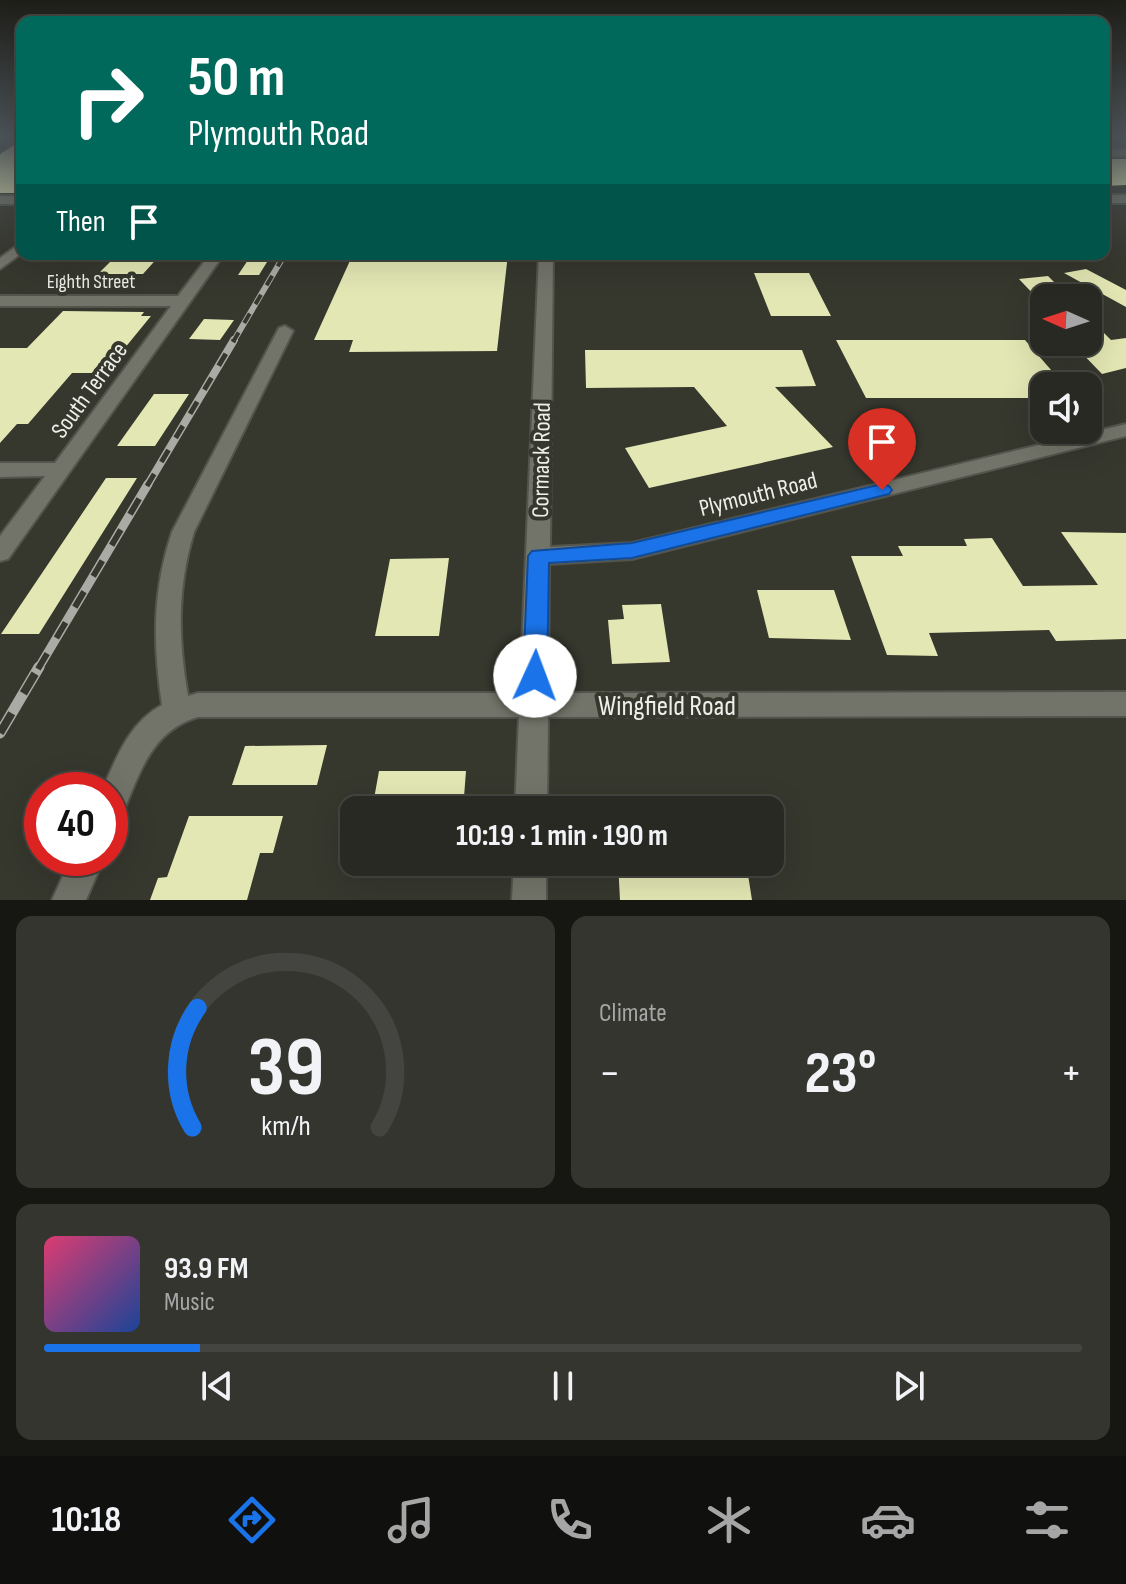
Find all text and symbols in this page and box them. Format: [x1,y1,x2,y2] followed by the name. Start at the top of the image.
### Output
[188,45,285,112] text: 50 m
[56,48,160,152] icon: right
[188,113,369,156] text: Plymouth Road
[122,200,166,244] icon: arrive
[56,204,106,240] text: Then
[47,270,135,294] street label: Eighth Street
[1030,284,1102,356] north arrow
[1030,284,1102,444] map controls
[45,337,134,444] street label: South Terrace
[1030,372,1102,444] button: sound
[526,402,557,518] street label: Cormack Road
[848,408,916,490] pin
[860,420,904,464] icon: arrive
[696,466,820,523] street label: Plymouth Road
[493,634,577,718] position arrow
[598,690,736,723] street label: Wingfield Road
[24,772,128,876] speed limit sign: 40
[456,818,668,854] text: 10:19 · 1 min · 190 m
[599,998,667,1029] text: Climate
[247,1019,324,1119] text: 39
[804,1038,877,1110] text: 23°
[599,1047,621,1100] text: −
[1060,1047,1082,1100] text: +
[261,1109,310,1144] text: km/h
[164,1251,248,1287] text: 93.9 FM
[164,1287,215,1318] text: Music
[195,1364,239,1408] icon: previous
[541,1364,585,1408] icon: pause
[887,1364,931,1408] icon: next
[224,1492,280,1548] icon: directions
[383,1492,439,1548] icon: music
[542,1492,598,1548] icon: phone
[701,1492,757,1548] icon: climate
[860,1492,916,1548] icon: car
[1019,1492,1075,1548] icon: filters
[51,1499,121,1542] text: 10:18

